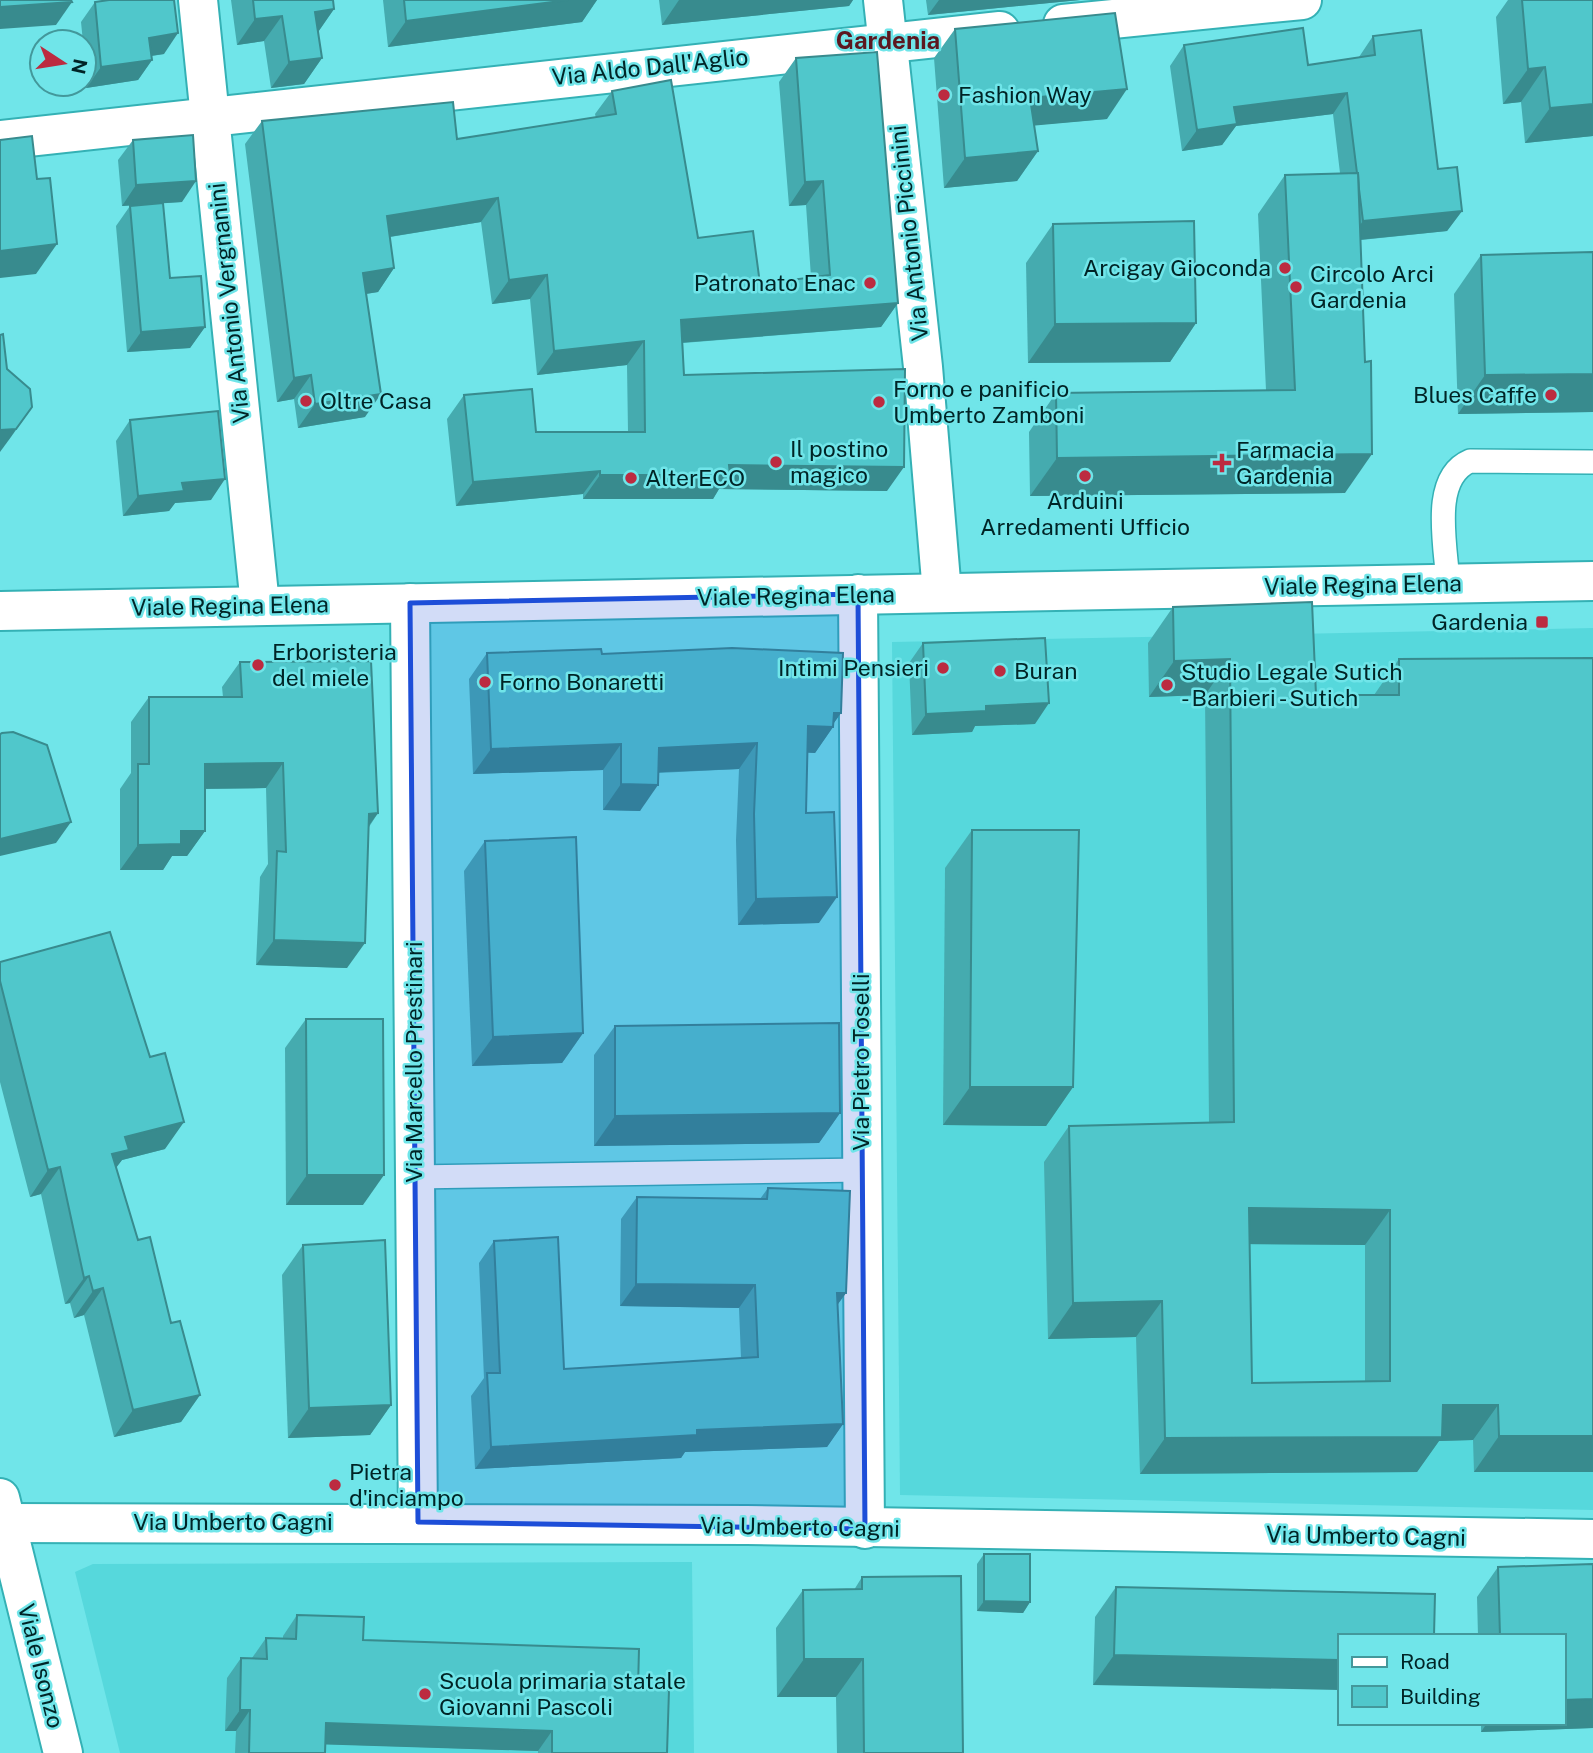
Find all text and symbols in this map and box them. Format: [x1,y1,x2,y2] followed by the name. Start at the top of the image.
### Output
[836,26,940,54] district label: Gardenia
[28,28,98,98] north arrow
[551,43,749,90] street label: Via Aldo Dall'Aglio
[67,57,92,76] text: N
[958,81,1092,108] place label: Fashion Way
[936,87,952,103] marker: Fashion Way
[884,124,933,342] street label: Via Antonio Piccinini
[202,182,255,425] street label: Via Antonio Vergnanini
[1083,254,1271,281] place label: Arcigay Gioconda
[1277,260,1293,276] marker: Arcigay Gioconda
[1310,260,1434,313] place label: Circolo Arci Gardenia
[694,269,856,296] place label: Patronato Enac
[862,275,878,291] marker: Patronato Enac
[1288,279,1304,295] marker: Circolo Arci Gardenia
[893,375,1085,428] place label: Forno e panificio Umberto Zamboni
[1413,381,1537,408] place label: Blues Caffe
[320,387,432,414] place label: Oltre Casa
[1543,387,1559,403] marker: Blues Caffe
[298,393,314,409] marker: Oltre Casa
[871,394,887,410] marker: Forno e panificio Umberto Zamboni
[790,435,888,488] place label: Il postino magico
[1236,436,1334,489] place label: Farmacia Gardenia
[768,454,784,470] marker: Il postino magico
[1214,455,1230,471] marker: Farmacia Gardenia
[645,464,745,491] place label: AlterECO
[1077,468,1093,484] marker: Arduini Arredamenti Ufficio
[623,470,639,486] marker: AlterECO
[980,487,1190,540] place label: Arduini Arredamenti Ufficio
[1264,569,1462,600] street label: Viale Regina Elena
[697,580,895,611] street label: Viale Regina Elena
[131,590,329,621] street label: Viale Regina Elena
[1431,608,1528,635] place label: Gardenia
[1534,614,1550,630] marker: Gardenia
[272,638,397,691] place label: Erboristeria del miele
[778,654,929,681] place label: Intimi Pensieri
[250,657,266,673] marker: Erboristeria del miele
[1014,657,1078,684] place label: Buran
[1181,658,1402,711] place label: Studio Legale Sutich - Barbieri - Sutich
[935,660,951,676] marker: Intimi Pensieri
[992,663,1008,679] marker: Buran
[499,668,664,695] place label: Forno Bonaretti
[477,674,493,690] marker: Forno Bonaretti
[1159,677,1175,693] marker: Studio Legale Sutich - Barbieri - Sutich
[400,941,427,1183] street label: Via Marcello Prestinari
[847,973,874,1151] street label: Via Pietro Toselli
[349,1458,464,1511] place label: Pietra d'inciampo
[327,1477,343,1493] marker: Pietra d'inciampo
[133,1508,333,1535] street label: Via Umberto Cagni
[700,1511,900,1542] street label: Via Umberto Cagni
[1266,1520,1466,1551] street label: Via Umberto Cagni
[13,1601,70,1731] street label: Viale Isonzo
[1338,1634,1565,1725] legend
[1400,1649,1450,1674] text: Road
[439,1667,686,1720] place label: Scuola primaria statale Giovanni Pascoli
[1400,1684,1481,1709] text: Building
[417,1686,433,1702] marker: Scuola primaria statale Giovanni Pascoli

